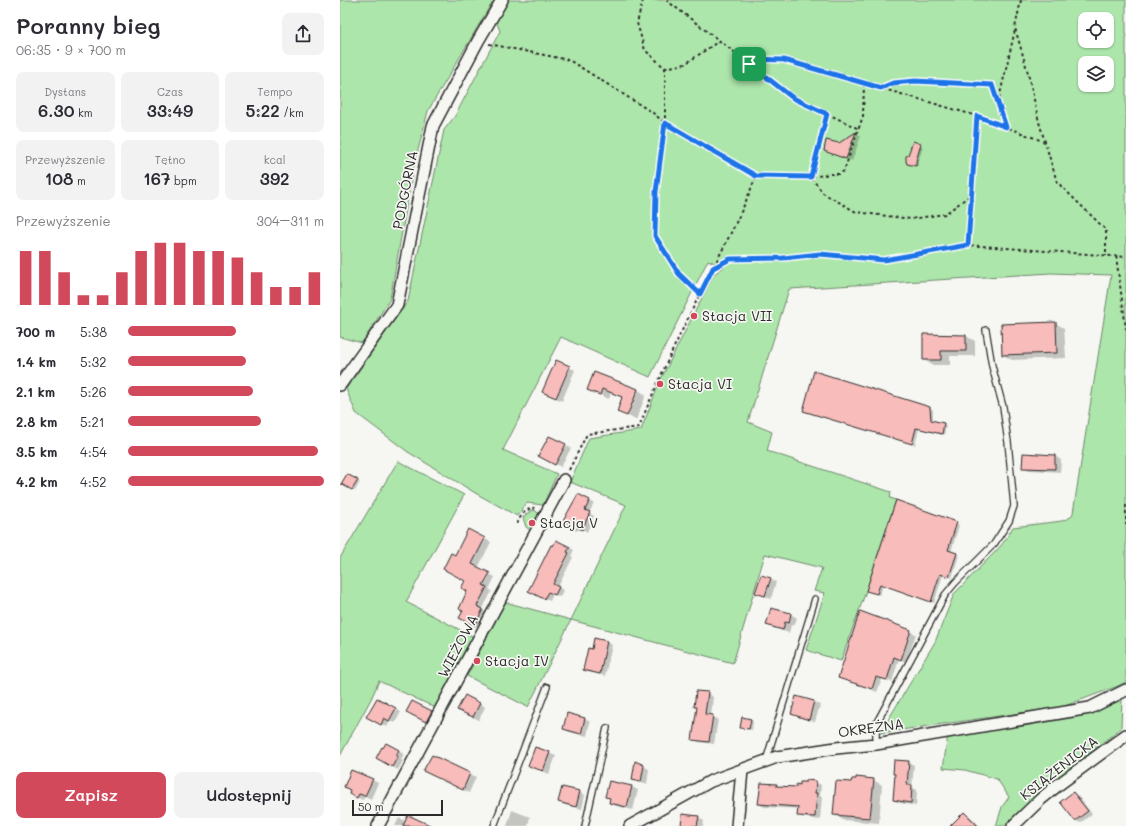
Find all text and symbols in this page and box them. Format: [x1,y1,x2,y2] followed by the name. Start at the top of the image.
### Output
[16,11,160,40] text: Poranny bieg
[1078,12,1114,92] map controls
[1078,12,1114,48] button: locate
[282,13,324,55] button: share
[16,41,126,58] text: 06:35 · 9 × 700 m
[732,47,766,81] pin
[738,53,760,75] icon: arrive
[1078,56,1114,92] button: layers
[44,84,86,99] text: Dystans
[157,84,183,99] text: Czas
[257,84,292,99] text: Tempo
[38,99,74,121] text: 6.30
[147,99,193,121] text: 33:49
[246,99,280,121] text: 5:22
[74,105,93,120] text: km
[280,105,304,120] text: /km
[388,149,421,231] street label: PODGÓRNA
[25,152,105,167] text: Przewyższenie
[155,152,185,167] text: Tętno
[264,152,286,167] text: kcal
[45,167,74,189] text: 108
[143,167,171,189] text: 167
[260,167,290,189] text: 392
[74,173,86,188] text: m
[171,173,197,188] text: bpm
[16,212,111,229] text: Przewyższenie
[256,212,324,229] text: 304–311 m
[702,306,772,325] place label: Stacja VII
[689,311,699,321] marker: Stacja VII
[16,323,55,340] text: 700 m
[80,323,107,340] text: 5:38
[16,353,56,370] text: 1.4 km
[80,353,106,370] text: 5:32
[668,374,732,393] place label: Stacja VI
[655,379,665,389] marker: Stacja VI
[16,383,55,400] text: 2.1 km
[80,383,107,400] text: 5:26
[16,413,57,430] text: 2.8 km
[80,413,105,430] text: 5:21
[16,443,57,460] text: 3.5 km
[80,443,107,460] text: 4:54
[16,473,58,490] text: 4.2 km
[80,473,106,490] text: 4:52
[540,513,598,532] place label: Stacja V
[527,518,537,528] marker: Stacja V
[433,611,482,681] street label: WIEŻOWA
[485,651,549,670] place label: Stacja IV
[472,656,482,666] marker: Stacja IV
[837,714,905,742] street label: OKRĘŻNA
[1016,731,1102,804] street label: KSIĄŻENICKA
[16,772,166,818] button: Zapisz
[174,772,324,818] button: Udostępnij
[352,798,443,817] scale bar
[358,799,384,814] text: 50 m

